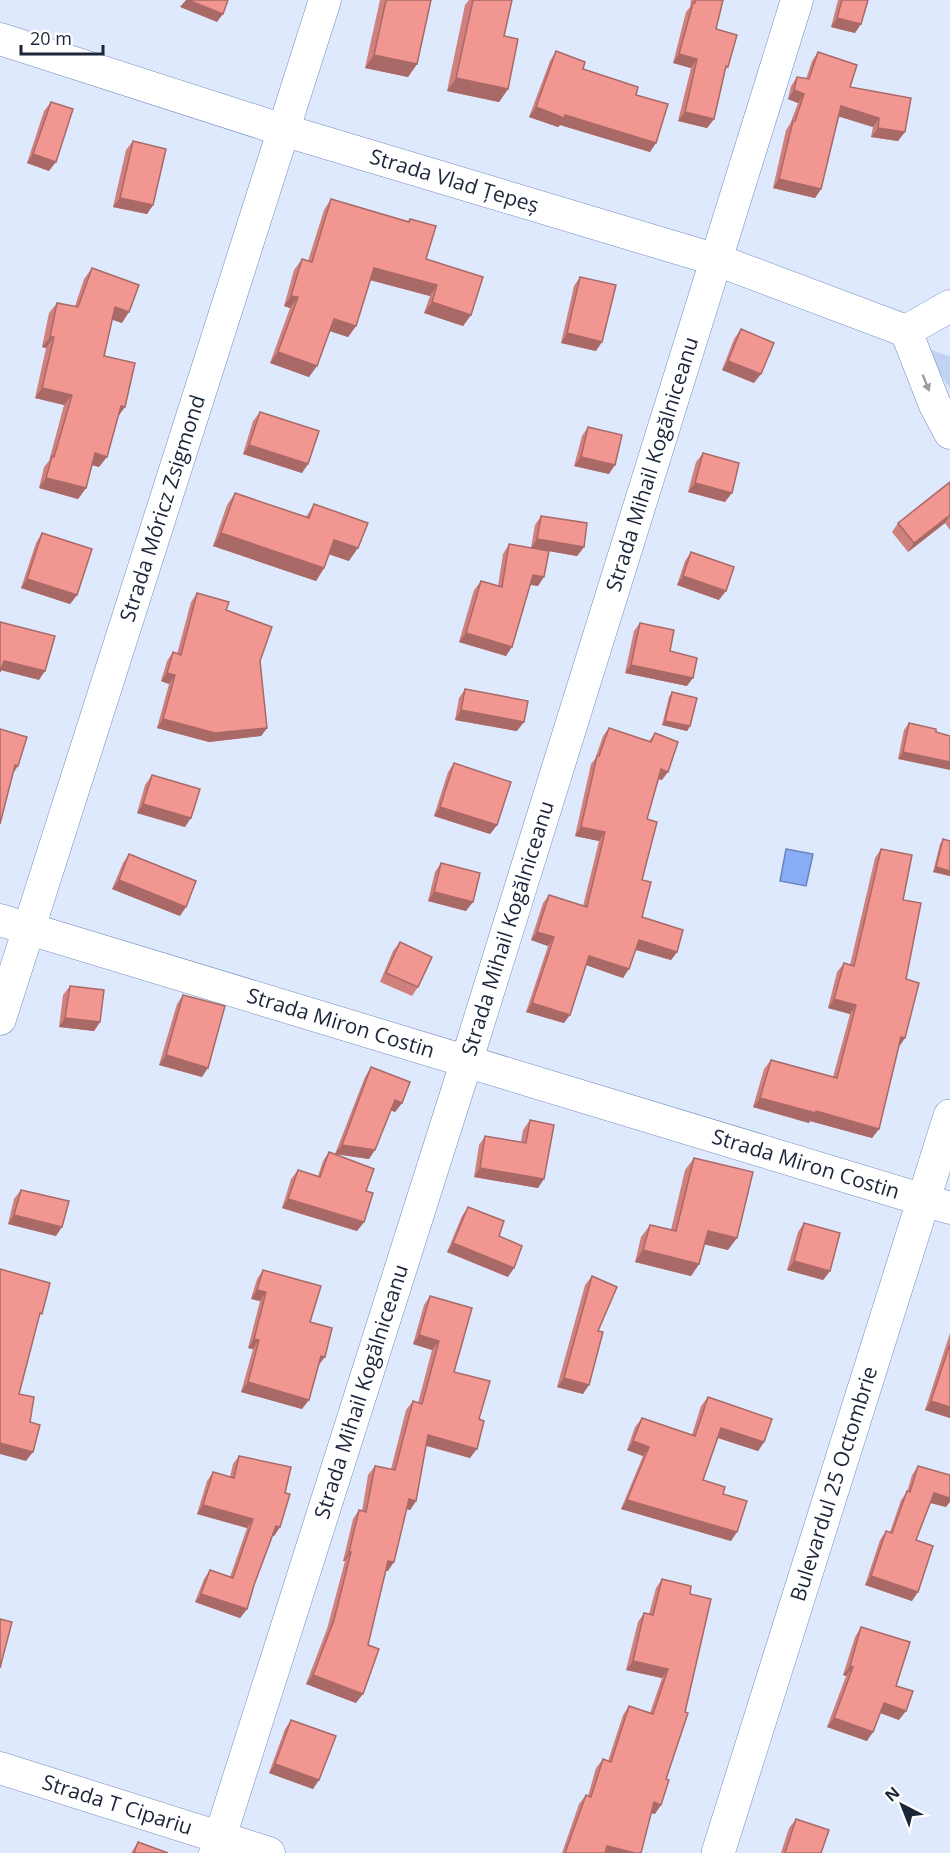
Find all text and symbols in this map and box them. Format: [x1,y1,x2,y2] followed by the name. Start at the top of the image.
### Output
[21,18,104,56] scale bar
[30,26,72,50] text: 20 m
[367,142,542,219] street label: Strada Vlad Țepeș
[599,333,704,595] street label: Strada Mihail Kogălniceanu
[922,374,932,392] one-way arrow
[113,391,211,625] street label: Strada Móricz Zsigmond
[454,797,560,1059] street label: Strada Mihail Kogălniceanu
[244,981,438,1064] street label: Strada Miron Costin
[709,1122,903,1205] street label: Strada Miron Costin
[307,1261,414,1522] street label: Strada Mihail Kogălniceanu
[783,1363,883,1605] street label: Bulevardul 25 Octombrie
[39,1767,196,1841] street label: Strada T Cipariu
[872,1775,932,1835] north arrow
[880,1781,904,1806] text: N

